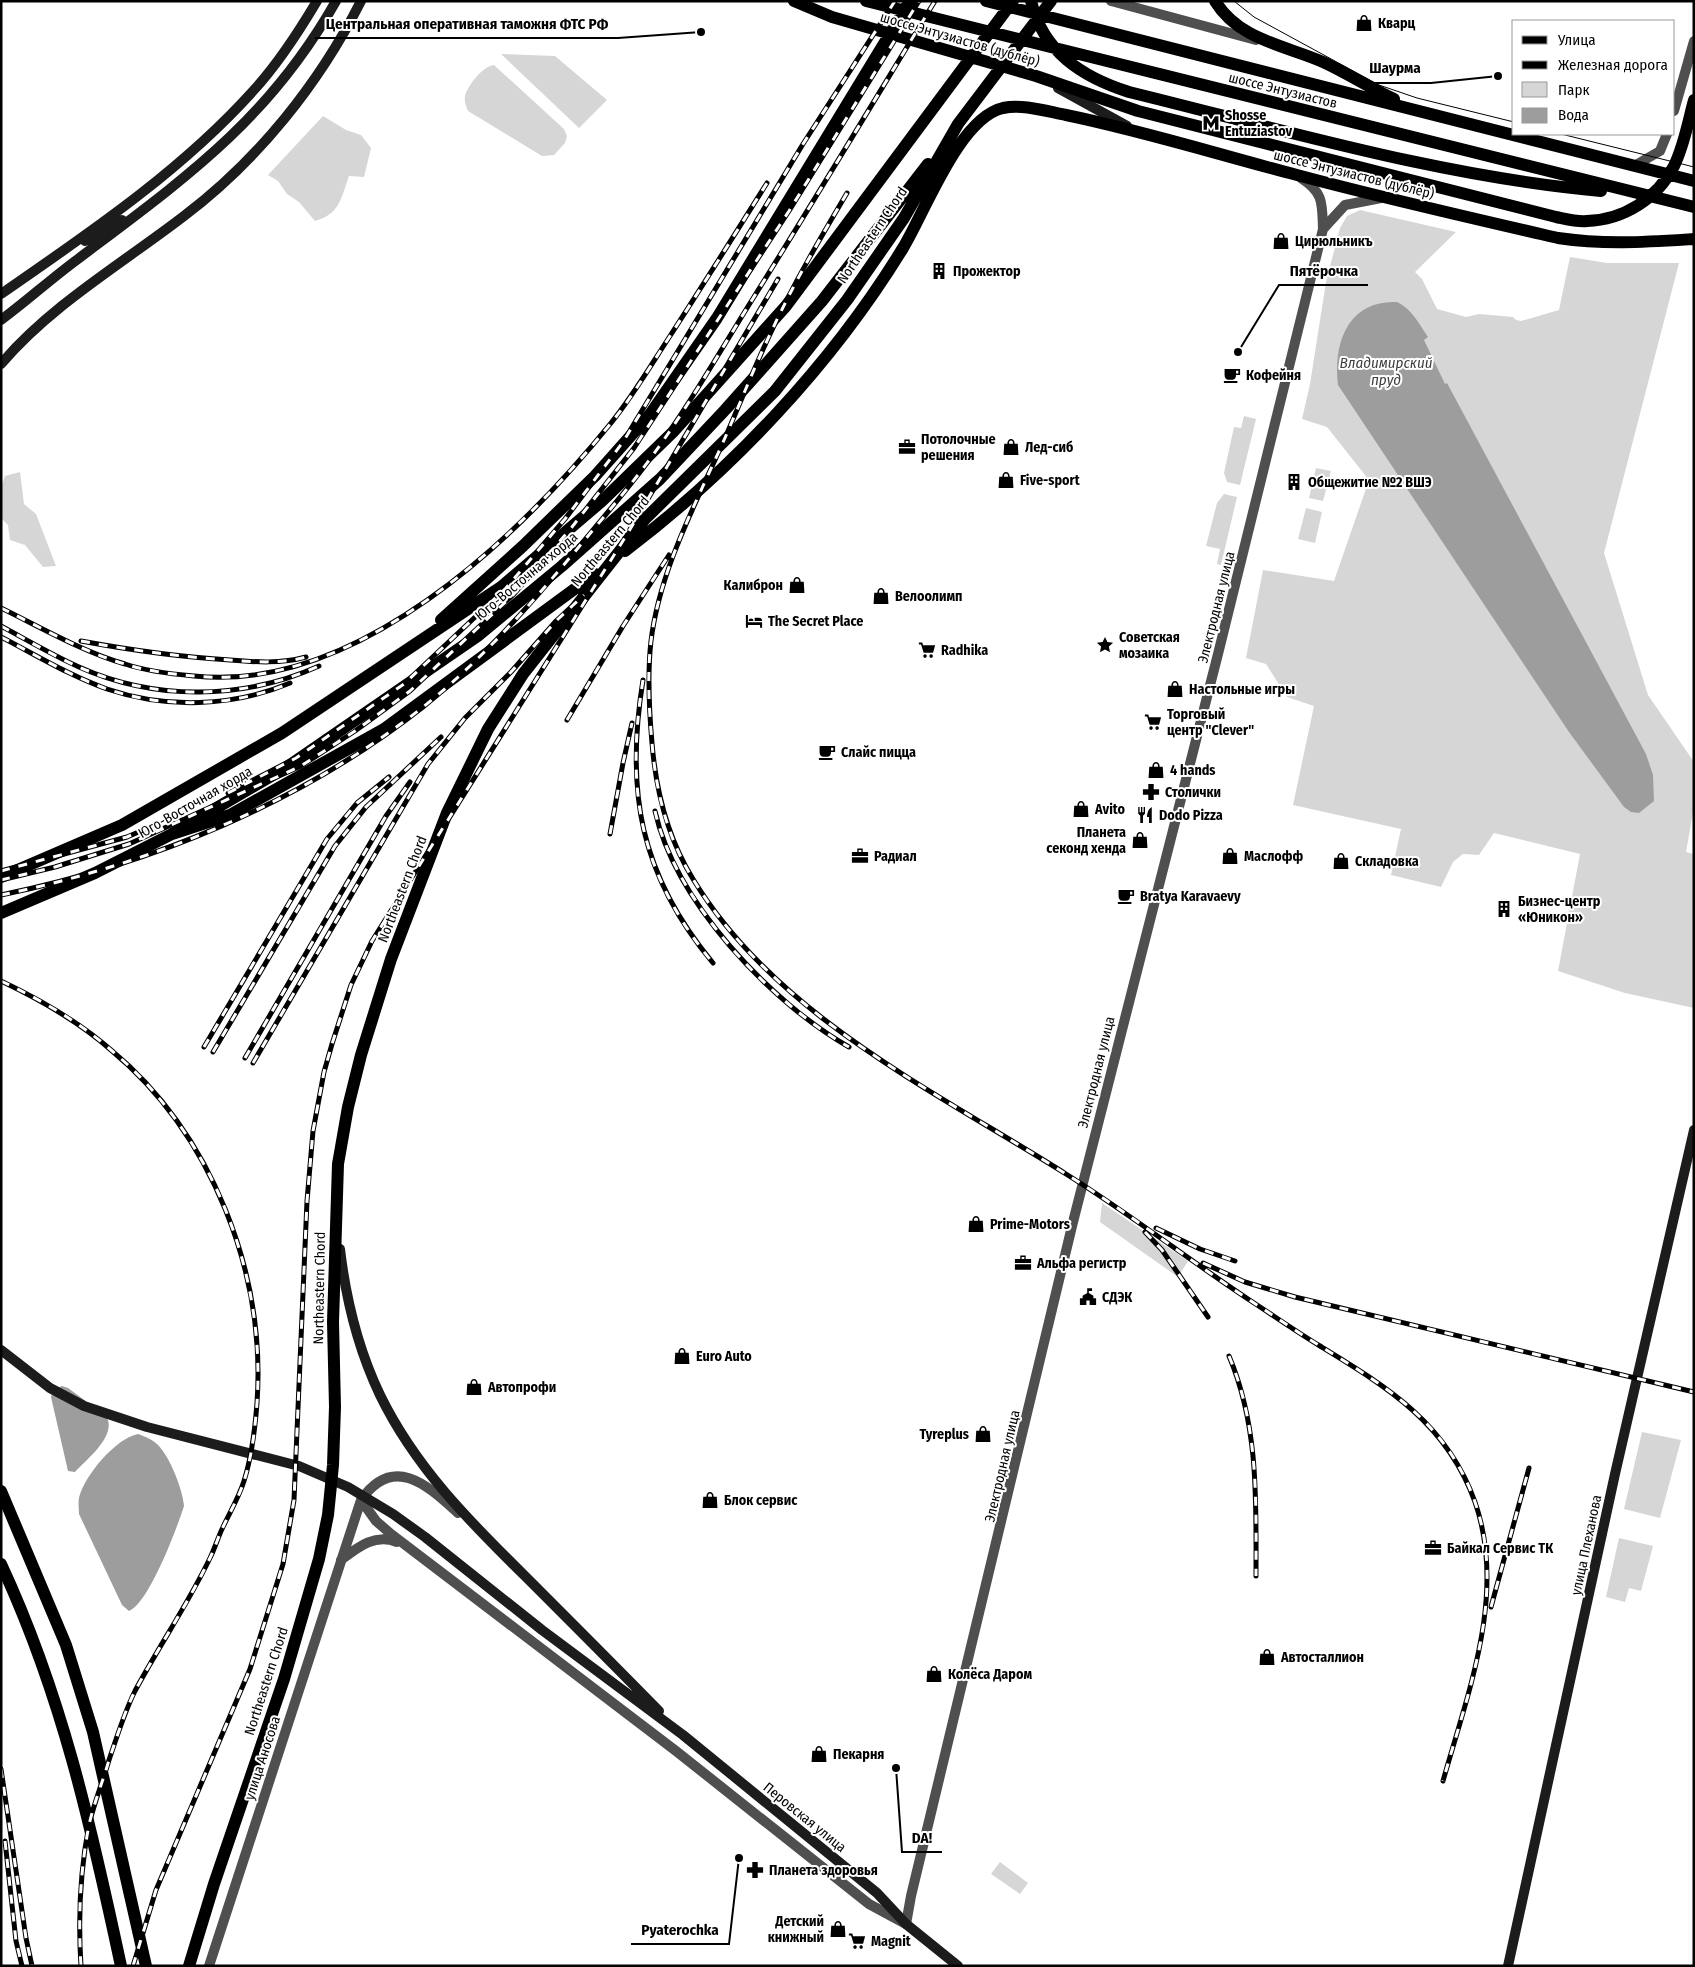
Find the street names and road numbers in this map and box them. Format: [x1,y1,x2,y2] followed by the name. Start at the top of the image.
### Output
[878,9,1041,70] street label: шоссе Энтузиастов (дублёр)
[1227,69,1339,112] street label: шоссе Энтузиастов
[1272,146,1436,203] street label: шоссе Энтузиастов (дублёр)
[834,184,911,287] street label: Northeastern Chord
[568,493,653,590] street label: Northeastern Chord
[472,528,581,624] street label: Юго-Восточная хорда
[1194,549,1239,665] street label: Электродная улица
[135,763,255,842] street label: Юго-Восточная хорда
[374,833,431,945] street label: Northeastern Chord
[1074,1014,1119,1130] street label: Электродная улица
[310,1231,329,1345] street label: Northeastern Chord
[981,1408,1024,1524] street label: Электродная улица
[1568,1493,1605,1597] street label: улица Плеханова
[241,1625,292,1737] street label: Northeastern Chord
[241,1714,284,1802] street label: улица Аносова
[760,1779,850,1856] street label: Перовская улица

